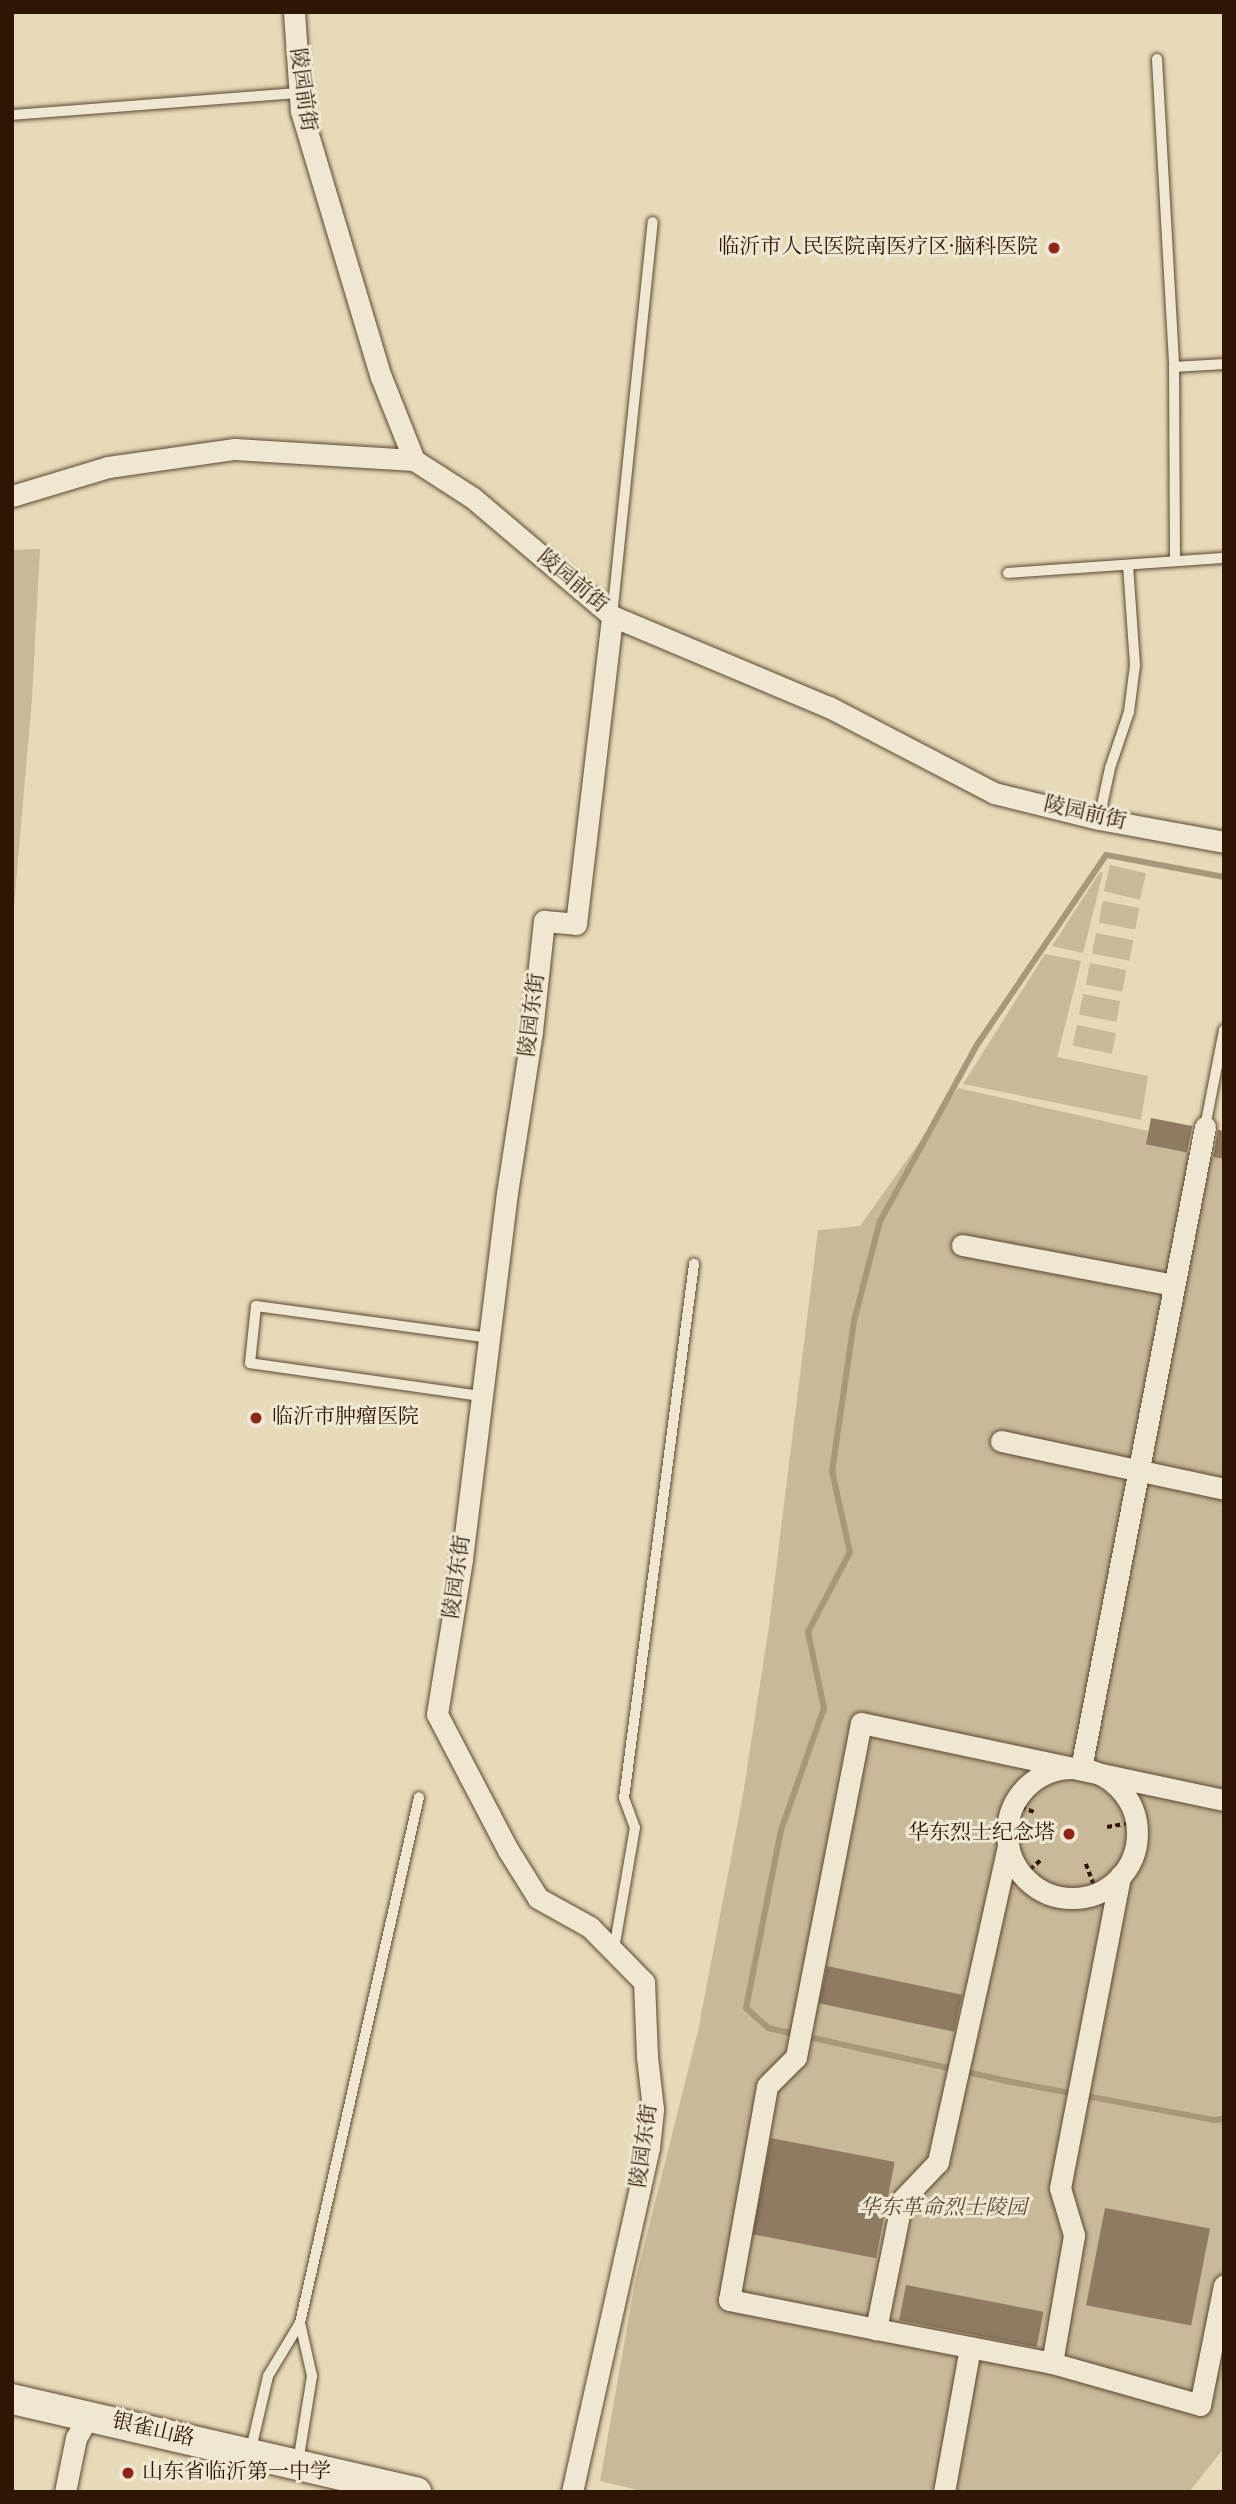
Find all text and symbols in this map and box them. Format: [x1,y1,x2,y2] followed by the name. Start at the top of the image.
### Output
[284,47,320,133] street label: 陵园前街
[718,235,1038,261] place label: 临沂市人民医院南医疗区·脑科医院
[1044,238,1064,258] marker: 临沂市人民医院南医疗区·脑科医院
[532,545,612,619] street label: 陵园前街
[1041,792,1129,836] street label: 陵园前街
[515,972,551,1058] street label: 陵园东街
[272,1405,419,1431] place label: 临沂市肿瘤医院
[246,1408,266,1428] marker: 临沂市肿瘤医院
[440,1534,476,1620] street label: 陵园东街
[908,1821,1055,1847] place label: 华东烈士纪念塔
[1061,1826,1077,1842] marker: 华东烈士纪念塔
[627,2103,663,2189] street label: 陵园东街
[859,2196,1027,2222] park label: 华东革命烈士陵园
[109,2409,197,2453] street label: 银雀山路
[142,2460,331,2486] place label: 山东省临沂第一中学
[120,2465,136,2481] marker: 山东省临沂第一中学

